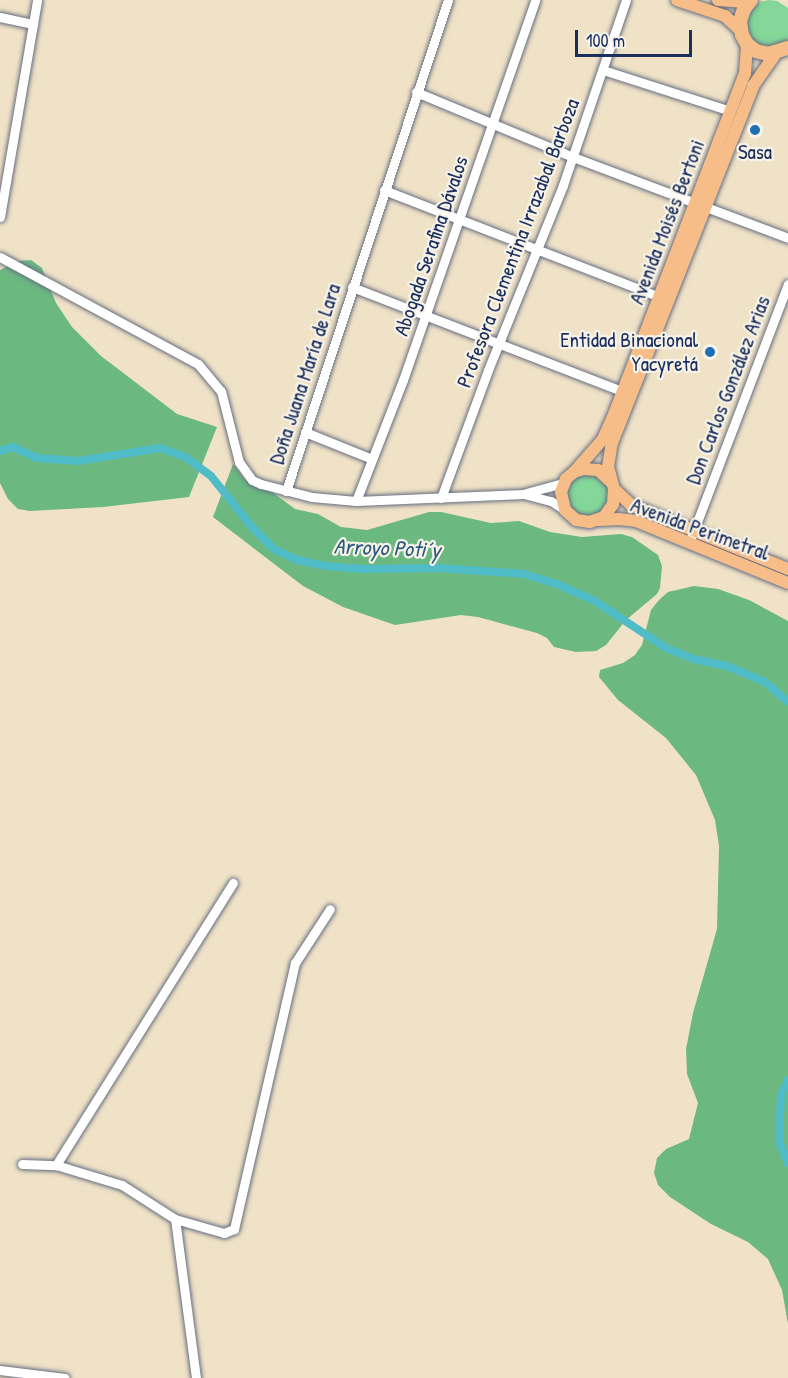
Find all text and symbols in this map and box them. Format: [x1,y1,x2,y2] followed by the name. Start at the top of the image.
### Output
[578,18,695,56] scale bar
[586,28,625,53] text: 100 m
[451,95,585,391] street label: Profesora Clementina Irrazabal Barboza
[748,123,762,137] marker: Sasa
[624,136,710,308] street label: Avenida Moisés Bertoni
[738,139,772,165] place label: Sasa
[388,153,474,339] street label: Abogada Serafina Dávalos
[264,281,346,467] street label: Doña Juana María de Lara
[680,292,776,488] street label: Don Carlos González Arias
[560,327,698,377] place label: Entidad Binacional Yacyretá
[703,345,717,359] marker: Entidad Binacional Yacyretá
[627,492,773,566] street label: Avenida Perimetral
[333,533,441,563] water label: Arroyo Poti´y

